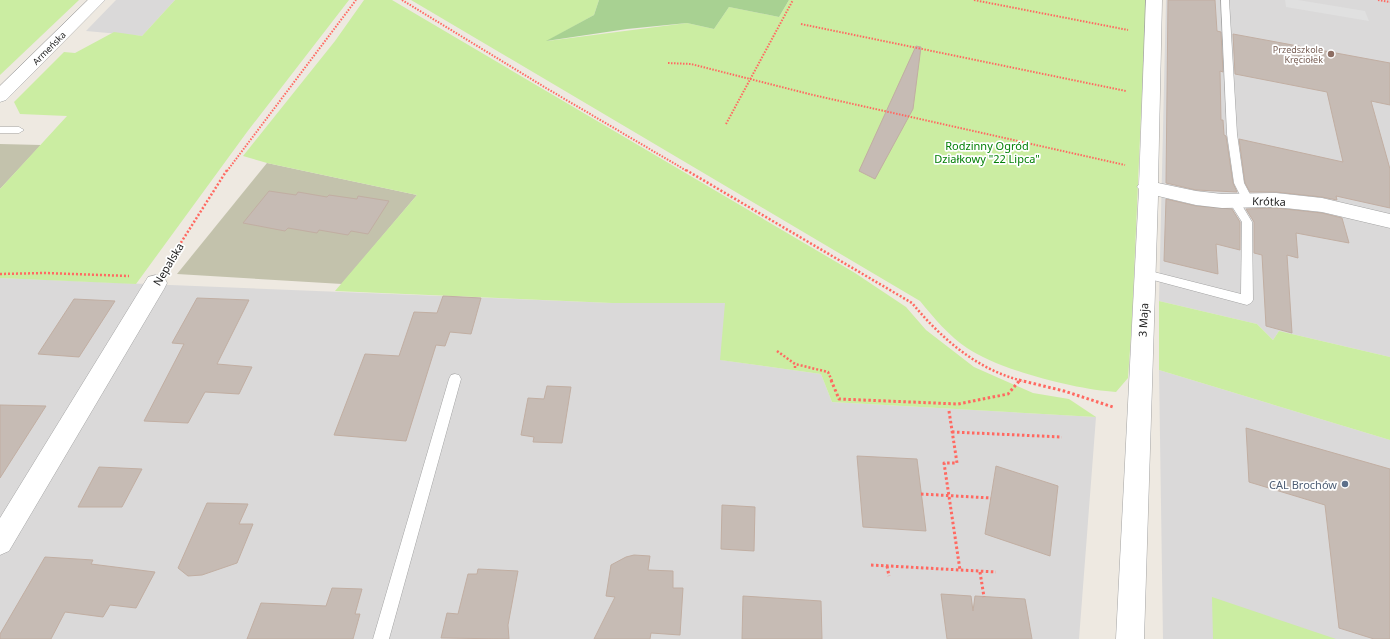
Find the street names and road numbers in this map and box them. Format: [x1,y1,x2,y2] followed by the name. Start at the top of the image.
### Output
[29,28,69,68] street label: Armeńska
[1252,193,1286,209] street label: Krótka
[149,240,187,288] street label: Nepalska
[1135,302,1151,338] street label: 3 Maja

